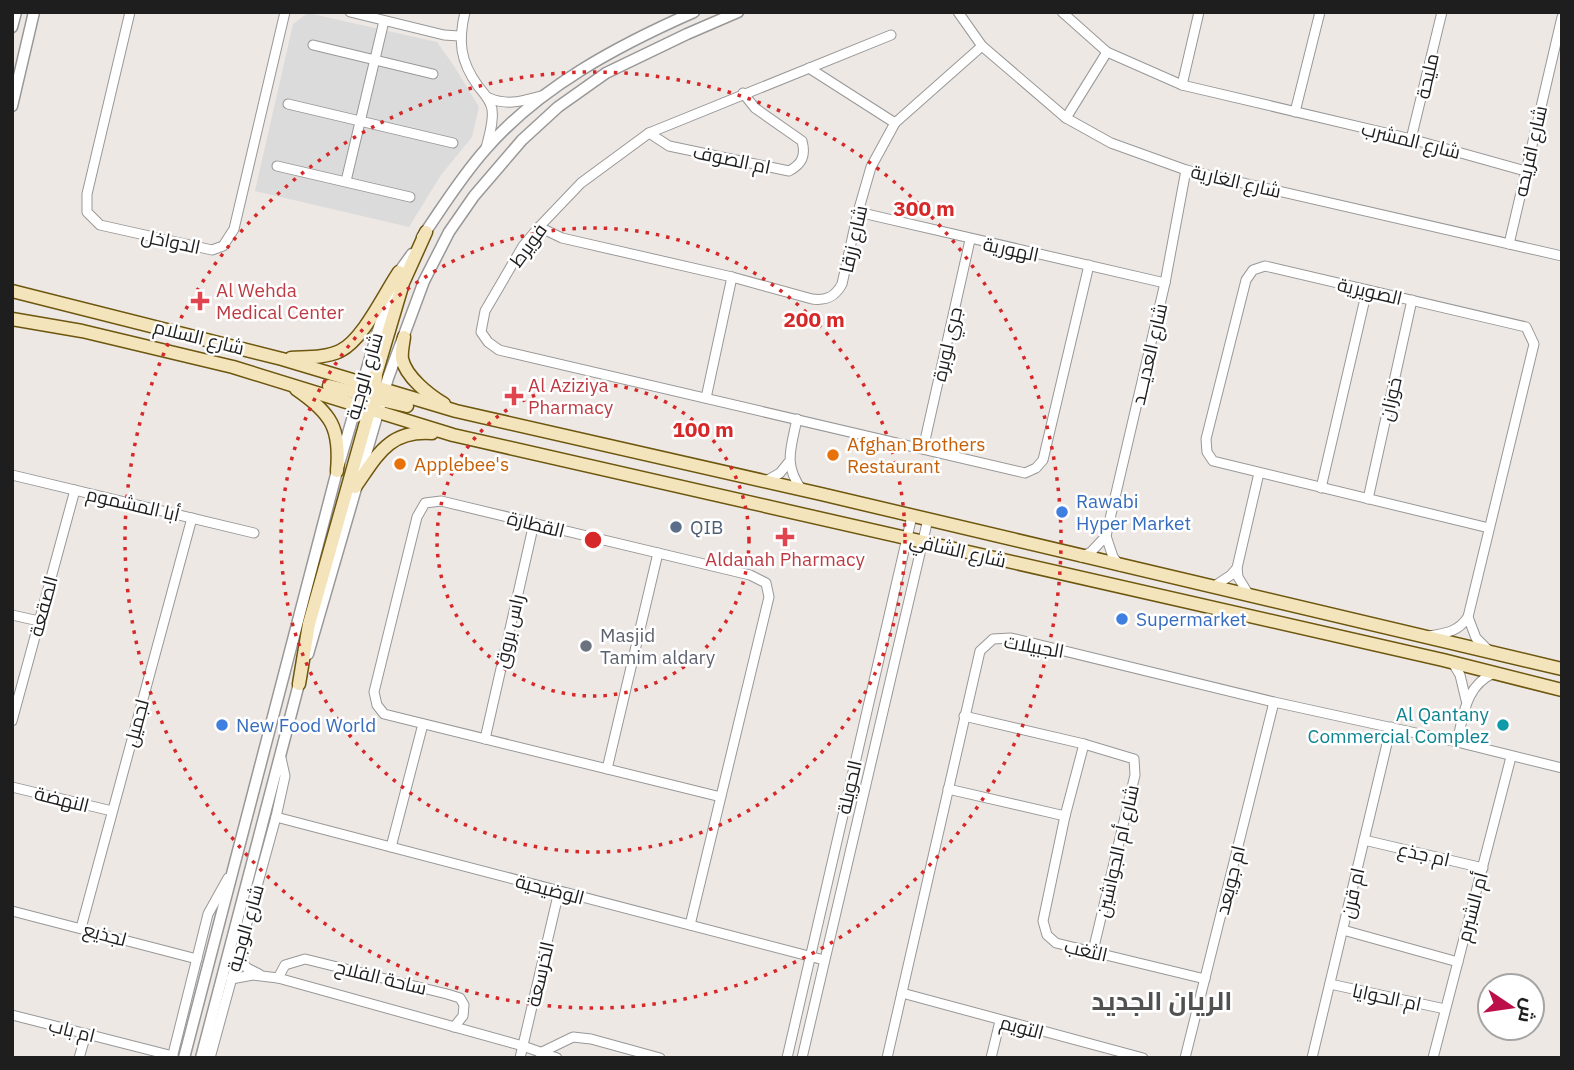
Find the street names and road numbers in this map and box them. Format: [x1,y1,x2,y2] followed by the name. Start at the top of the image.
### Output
[1410,51,1444,101] street label: مليحة
[1508,103,1554,199] street label: شارع افريحه
[1359,116,1463,166] street label: شارع المشرب
[691,139,773,181] street label: ام الصوف
[1188,159,1283,205] street label: شارع الغارية
[834,203,874,275] street label: شارع زرقا
[504,219,552,271] street label: فويرط
[139,223,203,259] street label: الدواخل
[981,231,1041,267] street label: الهورية
[1335,272,1405,310] street label: الصويرية
[1126,301,1174,408] street label: شارع العديـــد
[927,304,970,384] street label: جري لوبرة
[151,314,247,362] street label: شارع السلام
[340,330,390,423] street label: شارع الوجبة
[1373,375,1407,423] street label: خوزان
[83,482,182,528] street label: أبا المشموم
[505,505,567,543] street label: القطارة
[907,527,1009,576] street label: شارع الشافي
[23,573,63,639] street label: الصقعة
[489,592,530,671] street label: راس بروق
[1002,629,1066,663] street label: الجبيلات
[118,697,154,749] street label: لجميل
[831,758,867,816] street label: الحويلة
[32,781,92,817] street label: النهضة
[1090,782,1146,920] street label: شارع أم الجواشين
[1395,836,1452,874] street label: ام جذع
[1210,843,1252,918] street label: ام جويعد
[1335,865,1371,921] street label: ام قرن
[513,868,587,910] street label: الوضيحية
[1451,869,1495,945] street label: أم الشبرم
[221,882,271,975] street label: شارع الوجبة
[80,917,129,953] street label: لجذيع
[1062,933,1110,967] street label: الثغب
[521,939,559,1009] street label: الخرسعة
[332,954,429,1002] street label: ساحة الفلاح
[1350,978,1424,1018] street label: ام الحوايا
[997,1010,1047,1046] street label: التويم
[46,1013,98,1049] street label: ام باب

